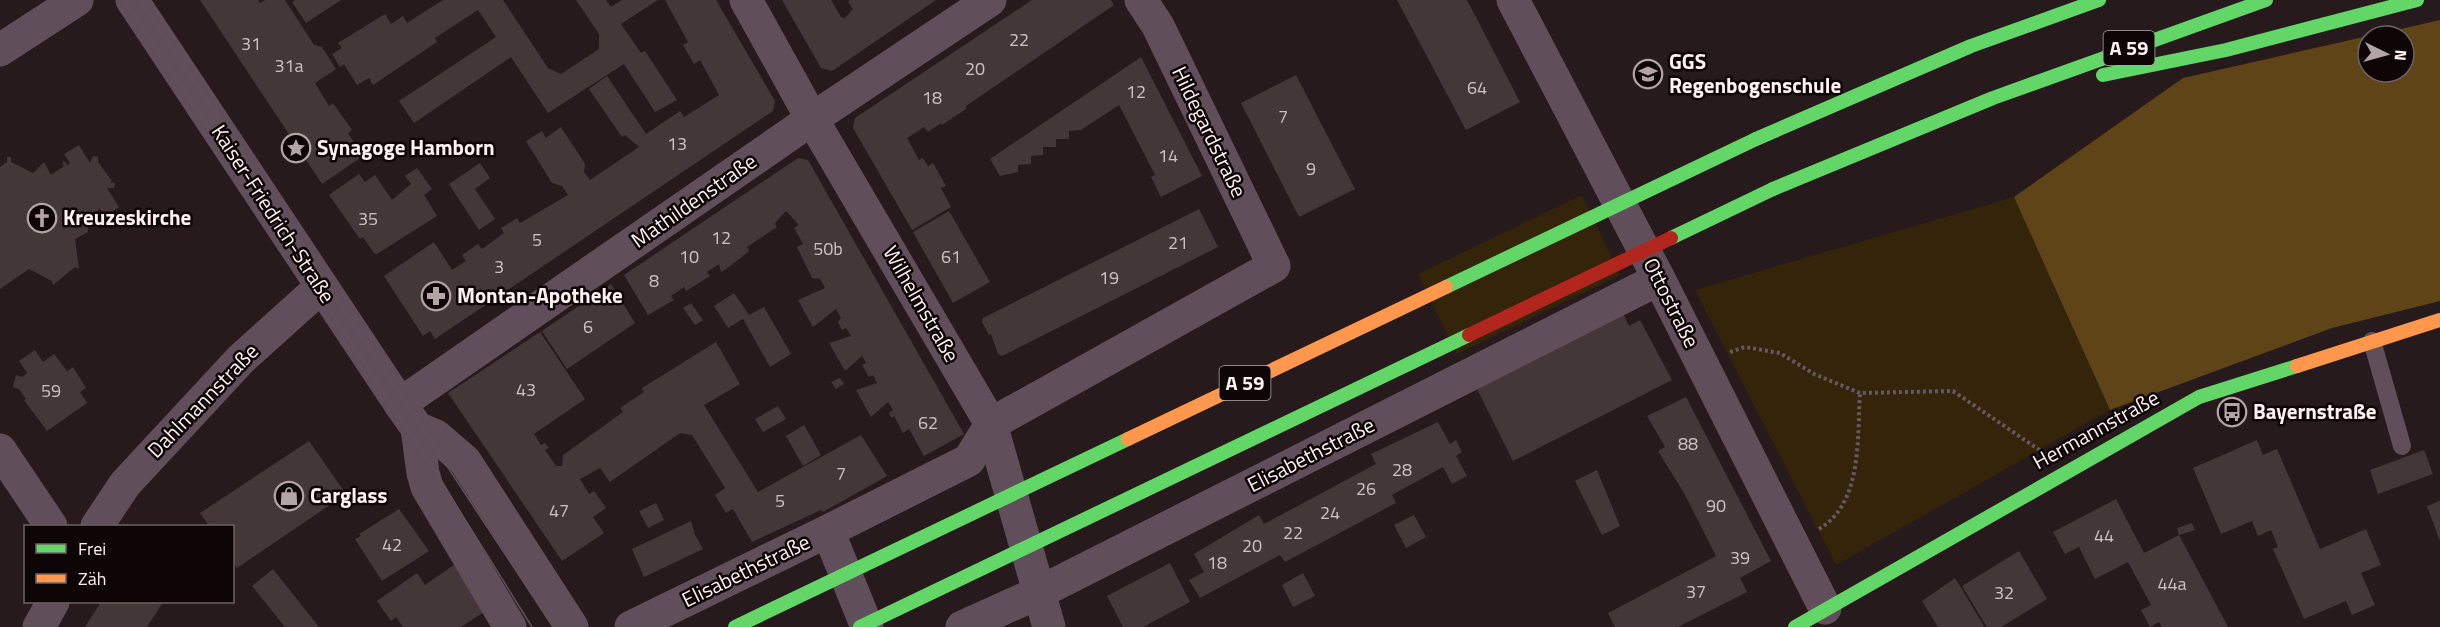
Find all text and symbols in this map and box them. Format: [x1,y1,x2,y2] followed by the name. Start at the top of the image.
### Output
[2356,24,2416,84] north arrow
[1009,26,1029,53] house number: 22
[241,30,261,57] house number: 31
[2104,31,2154,65] road number: A 59
[1669,45,1841,101] place label: GGS Regenbogenschule
[2389,49,2413,62] text: N
[274,52,304,79] house number: 31a
[965,55,985,82] house number: 20
[1632,58,1664,90] school or university icon: GGS Regenbogenschule
[1164,61,1255,203] street label: Hildegardstraße
[1467,74,1487,101] house number: 64
[1126,78,1146,105] house number: 12
[922,84,942,111] house number: 18
[1278,103,1288,130] house number: 7
[204,118,344,309] street label: Kaiser-Friedrich-Straße
[667,130,687,157] house number: 13
[317,131,495,163] place label: Synagoge Hamborn
[280,132,312,164] place icon: Synagoge Hamborn
[1158,142,1178,169] house number: 14
[624,145,763,255] street label: Mathildenstraße
[1306,155,1316,182] house number: 9
[63,201,191,233] place label: Kreuzeskirche
[26,202,58,234] church icon: Kreuzeskirche
[358,205,378,232] house number: 35
[711,224,731,251] house number: 12
[532,226,542,253] house number: 5
[1168,229,1188,256] house number: 21
[813,235,843,262] house number: 50b
[876,239,968,368] street label: Wilhelmstraße
[679,243,699,270] house number: 10
[941,243,961,270] house number: 61
[1636,252,1708,353] street label: Ottostraße
[494,253,504,280] house number: 3
[1099,264,1119,291] house number: 19
[649,267,659,294] house number: 8
[457,279,623,311] place label: Montan-Apotheke
[420,280,452,312] pharmacy icon: Montan-Apotheke
[583,313,593,340] house number: 6
[139,336,265,465] street label: Dahlmannstraße
[1220,366,1270,400] road number: A 59
[516,376,536,403] house number: 43
[41,377,61,404] house number: 59
[2026,381,2165,477] street label: Hermannstraße
[2253,395,2376,427] place label: Bayernstraße
[2216,396,2248,428] bus stop icon: Bayernstraße
[1241,408,1380,500] street label: Elisabethstraße
[918,409,938,436] house number: 62
[1678,430,1698,457] house number: 88
[1392,456,1412,483] house number: 28
[836,460,846,487] house number: 7
[1356,475,1376,502] house number: 26
[310,479,387,511] place label: Carglass
[273,480,305,512] shop icon: Carglass
[775,487,785,514] house number: 5
[1706,492,1726,519] house number: 90
[549,497,569,524] house number: 47
[1320,499,1340,526] house number: 24
[1283,519,1303,546] house number: 22
[2094,522,2114,549] house number: 44
[24,525,234,603] legend
[676,525,815,615] street label: Elisabethstraße
[382,531,402,558] house number: 42
[1242,532,1262,559] house number: 20
[78,535,106,562] text: Frei
[1730,544,1750,571] house number: 39
[1207,549,1227,576] house number: 18
[78,565,106,592] text: Zäh
[2157,570,2187,597] house number: 44a
[1686,578,1706,605] house number: 37
[1994,579,2014,606] house number: 32

